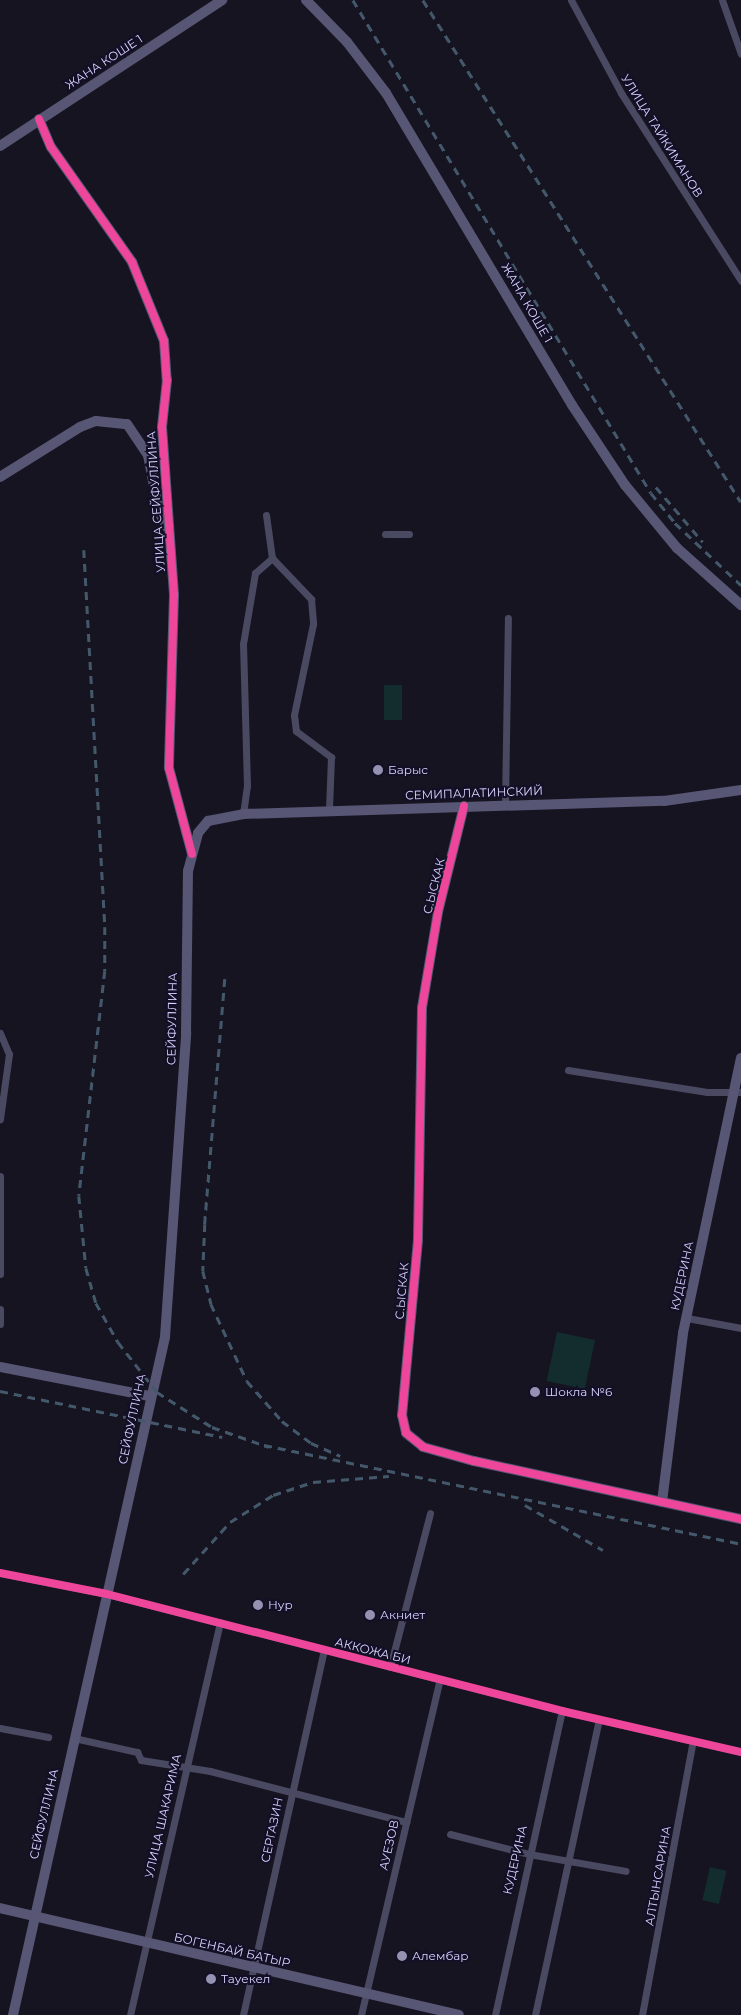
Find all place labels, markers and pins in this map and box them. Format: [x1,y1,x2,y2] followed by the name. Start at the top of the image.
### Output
[388,763,428,777] place label: Барыс
[372,764,384,776] marker: Барыс
[545,1385,612,1399] place label: Шокла №6
[529,1386,541,1398] marker: Шокла №6
[268,1598,293,1612] place label: Нур
[252,1599,264,1611] marker: Нур
[380,1608,425,1622] place label: Акниет
[364,1609,376,1621] marker: Акниет
[412,1949,469,1963] place label: Алембар
[396,1950,408,1962] marker: Алембар
[221,1972,270,1986] place label: Тауекел
[205,1973,217,1985] marker: Тауекел

